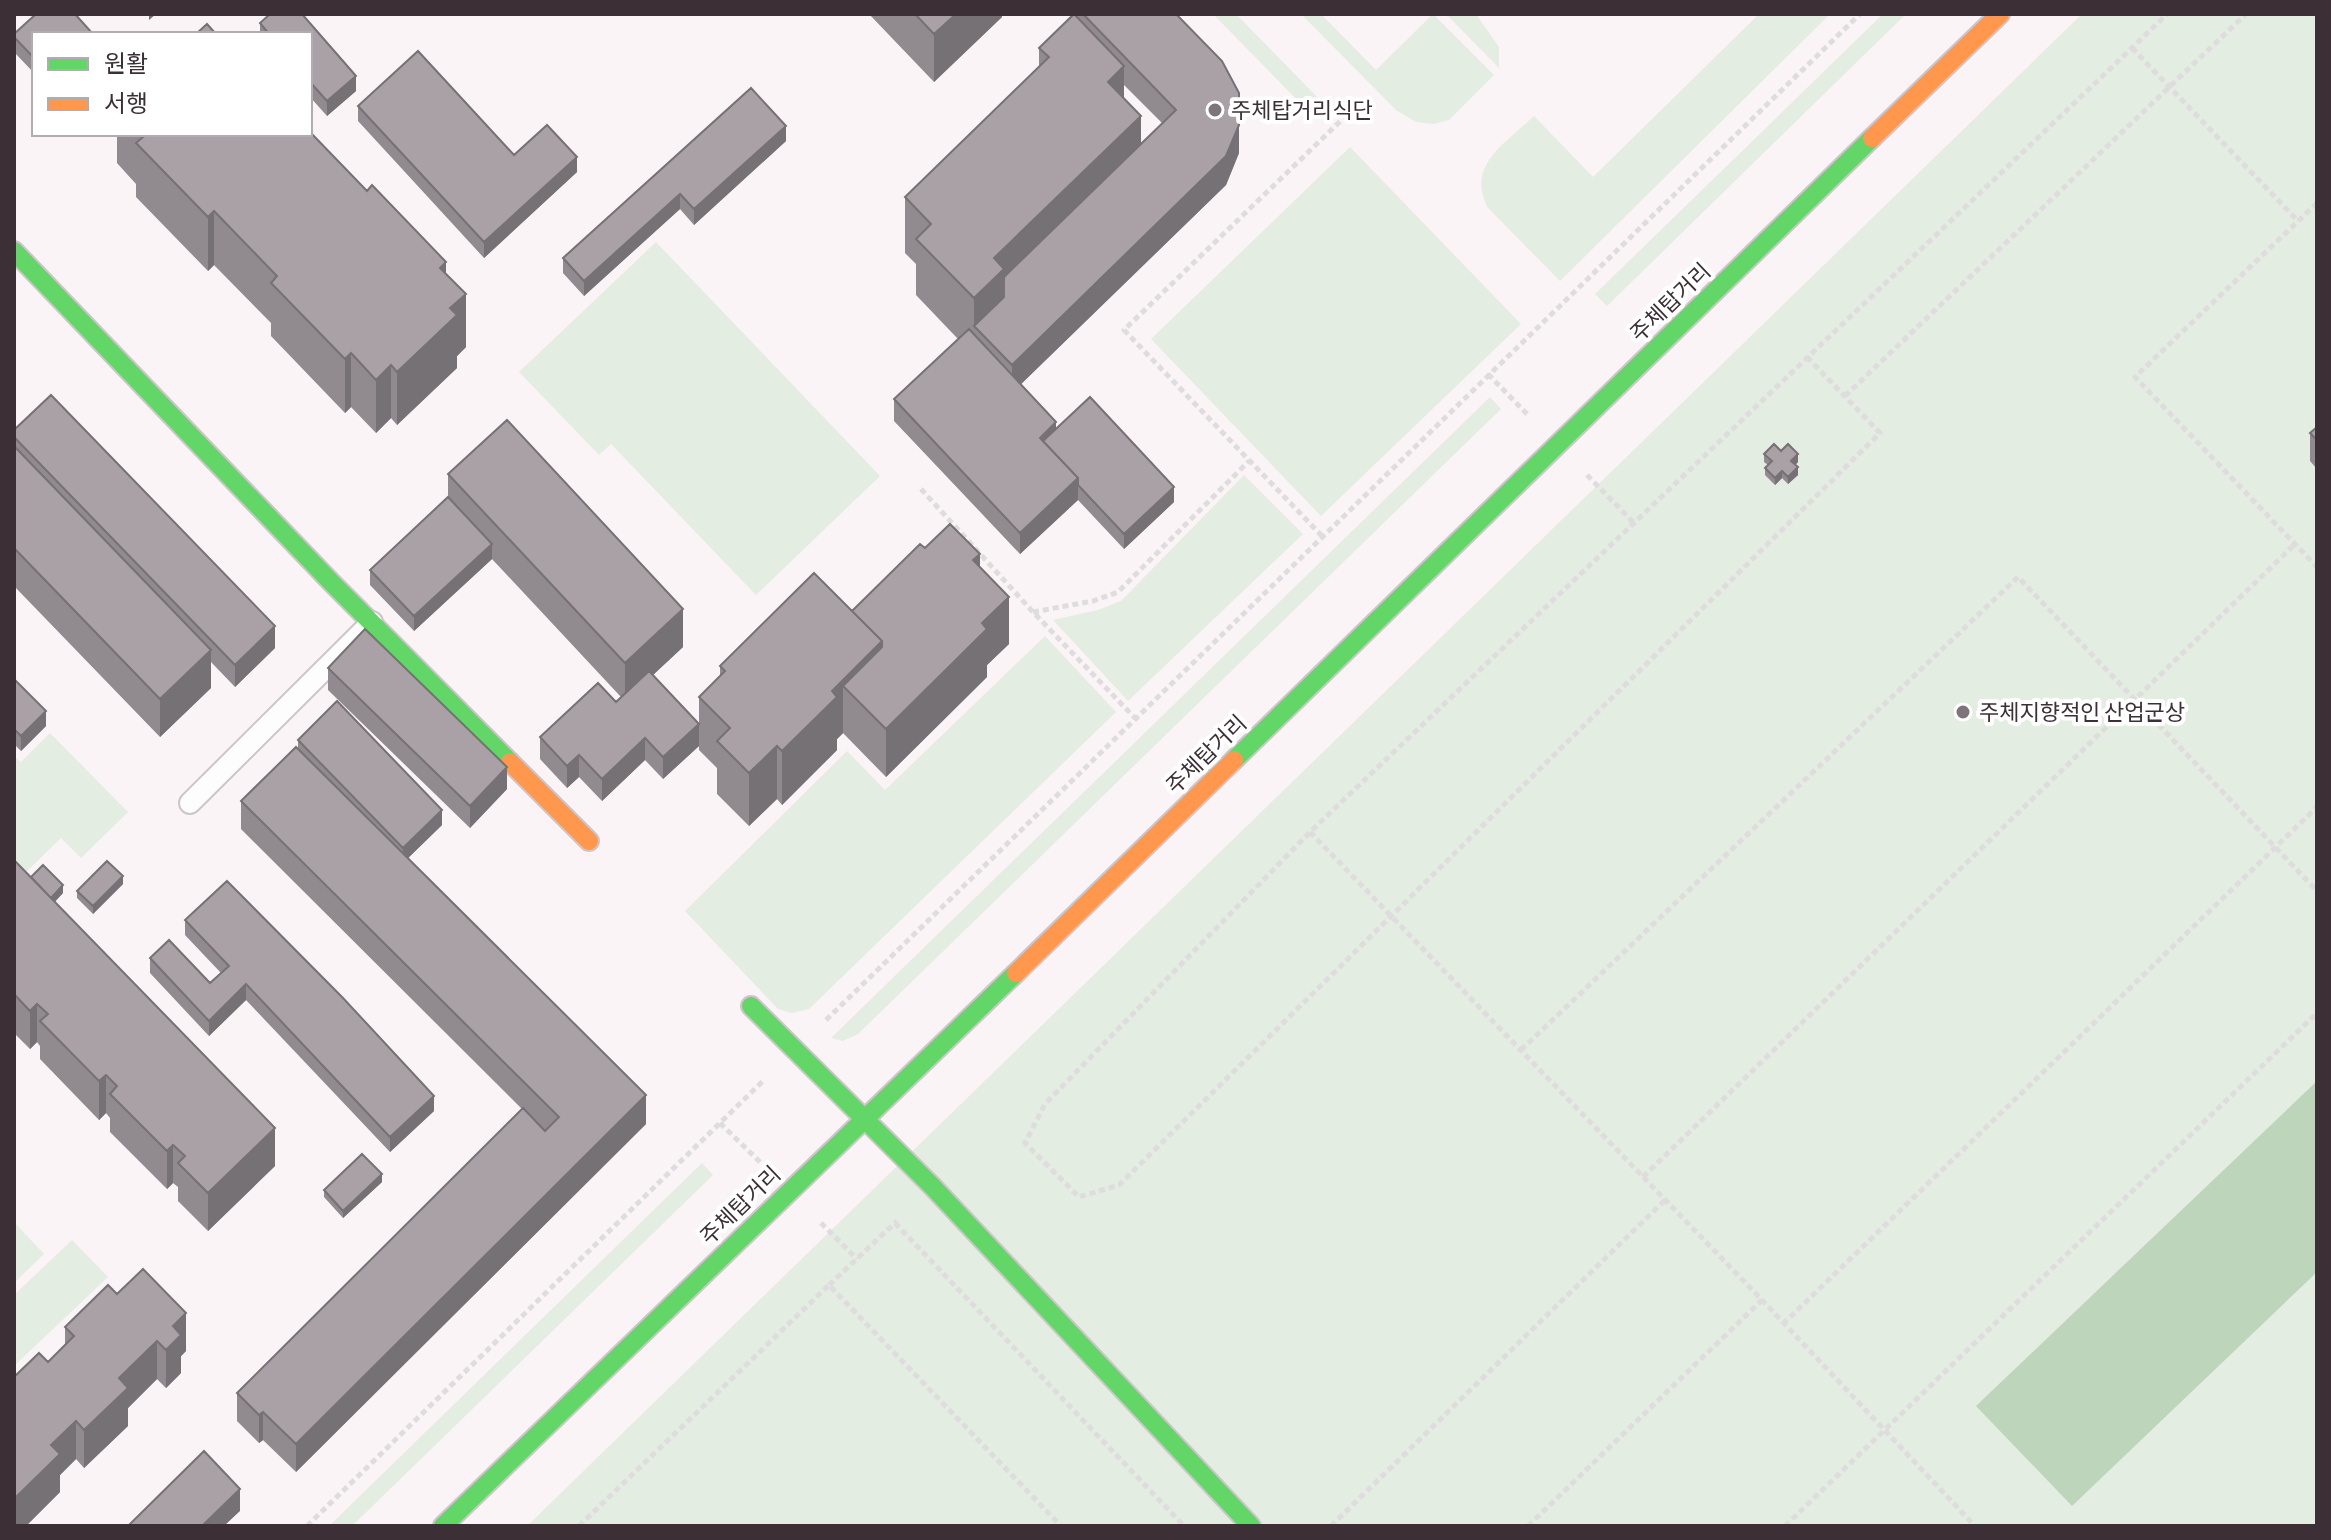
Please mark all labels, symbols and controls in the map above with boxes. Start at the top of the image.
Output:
legend [32,32,312,136]
text: 원활 [104,50,148,79]
text: 서행 [104,90,148,119]
place label: 주체탑거리식단 [1231,98,1373,125]
marker: 주체탑거리식단 [1206,101,1224,119]
street label: 주체탑거리 [1625,258,1717,348]
place label: 주체지향적인 산업군상 [1979,700,2185,727]
marker: 주체지향적인 산업군상 [1954,703,1972,721]
street label: 주체탑거리 [1161,710,1253,800]
street label: 주체탑거리 [695,1161,787,1251]

